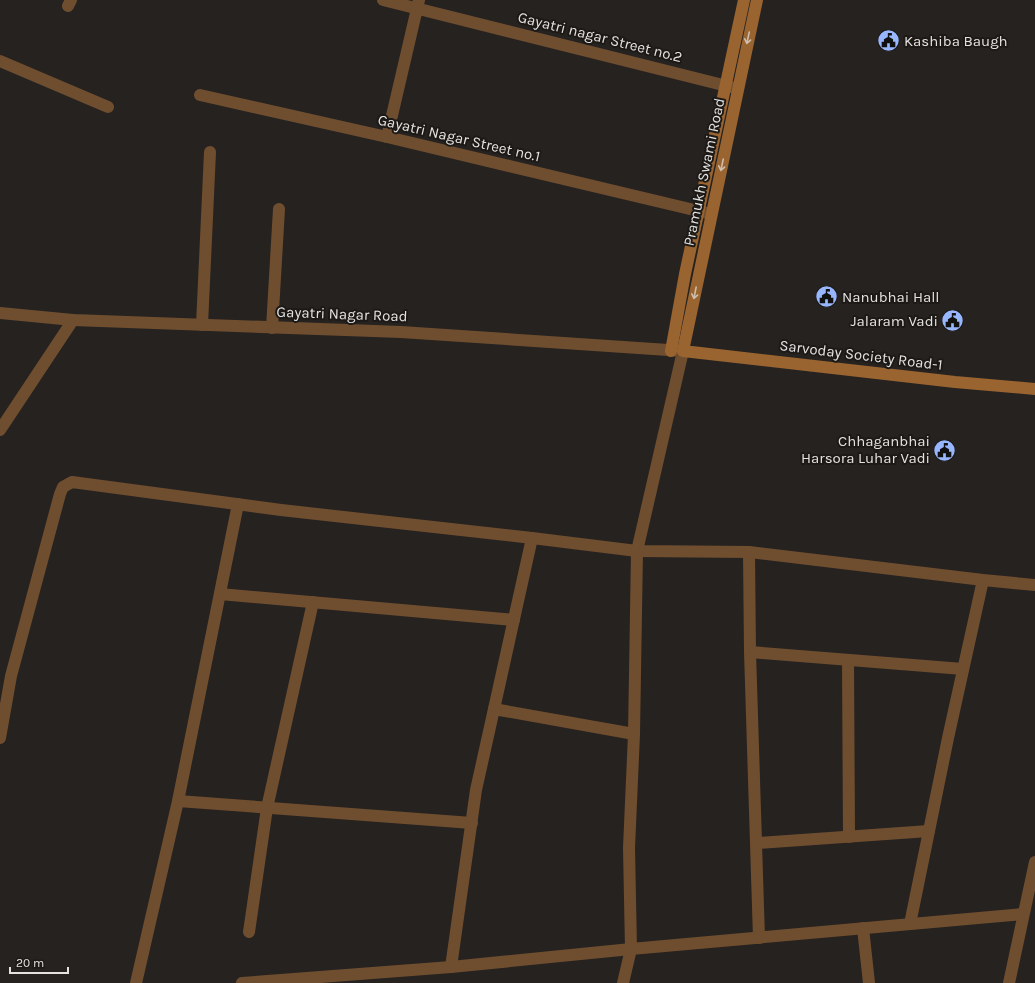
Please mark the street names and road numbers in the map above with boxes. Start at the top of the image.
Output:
street label: Gayatri nagar Street no.2 [516,8,684,66]
street label: Pramukh Swami Road [680,96,728,248]
street label: Gayatri Nagar Street no.1 [376,111,542,165]
street label: Gayatri Nagar Road [276,303,408,325]
street label: Sarvoday Society Road-1 [778,336,944,374]

